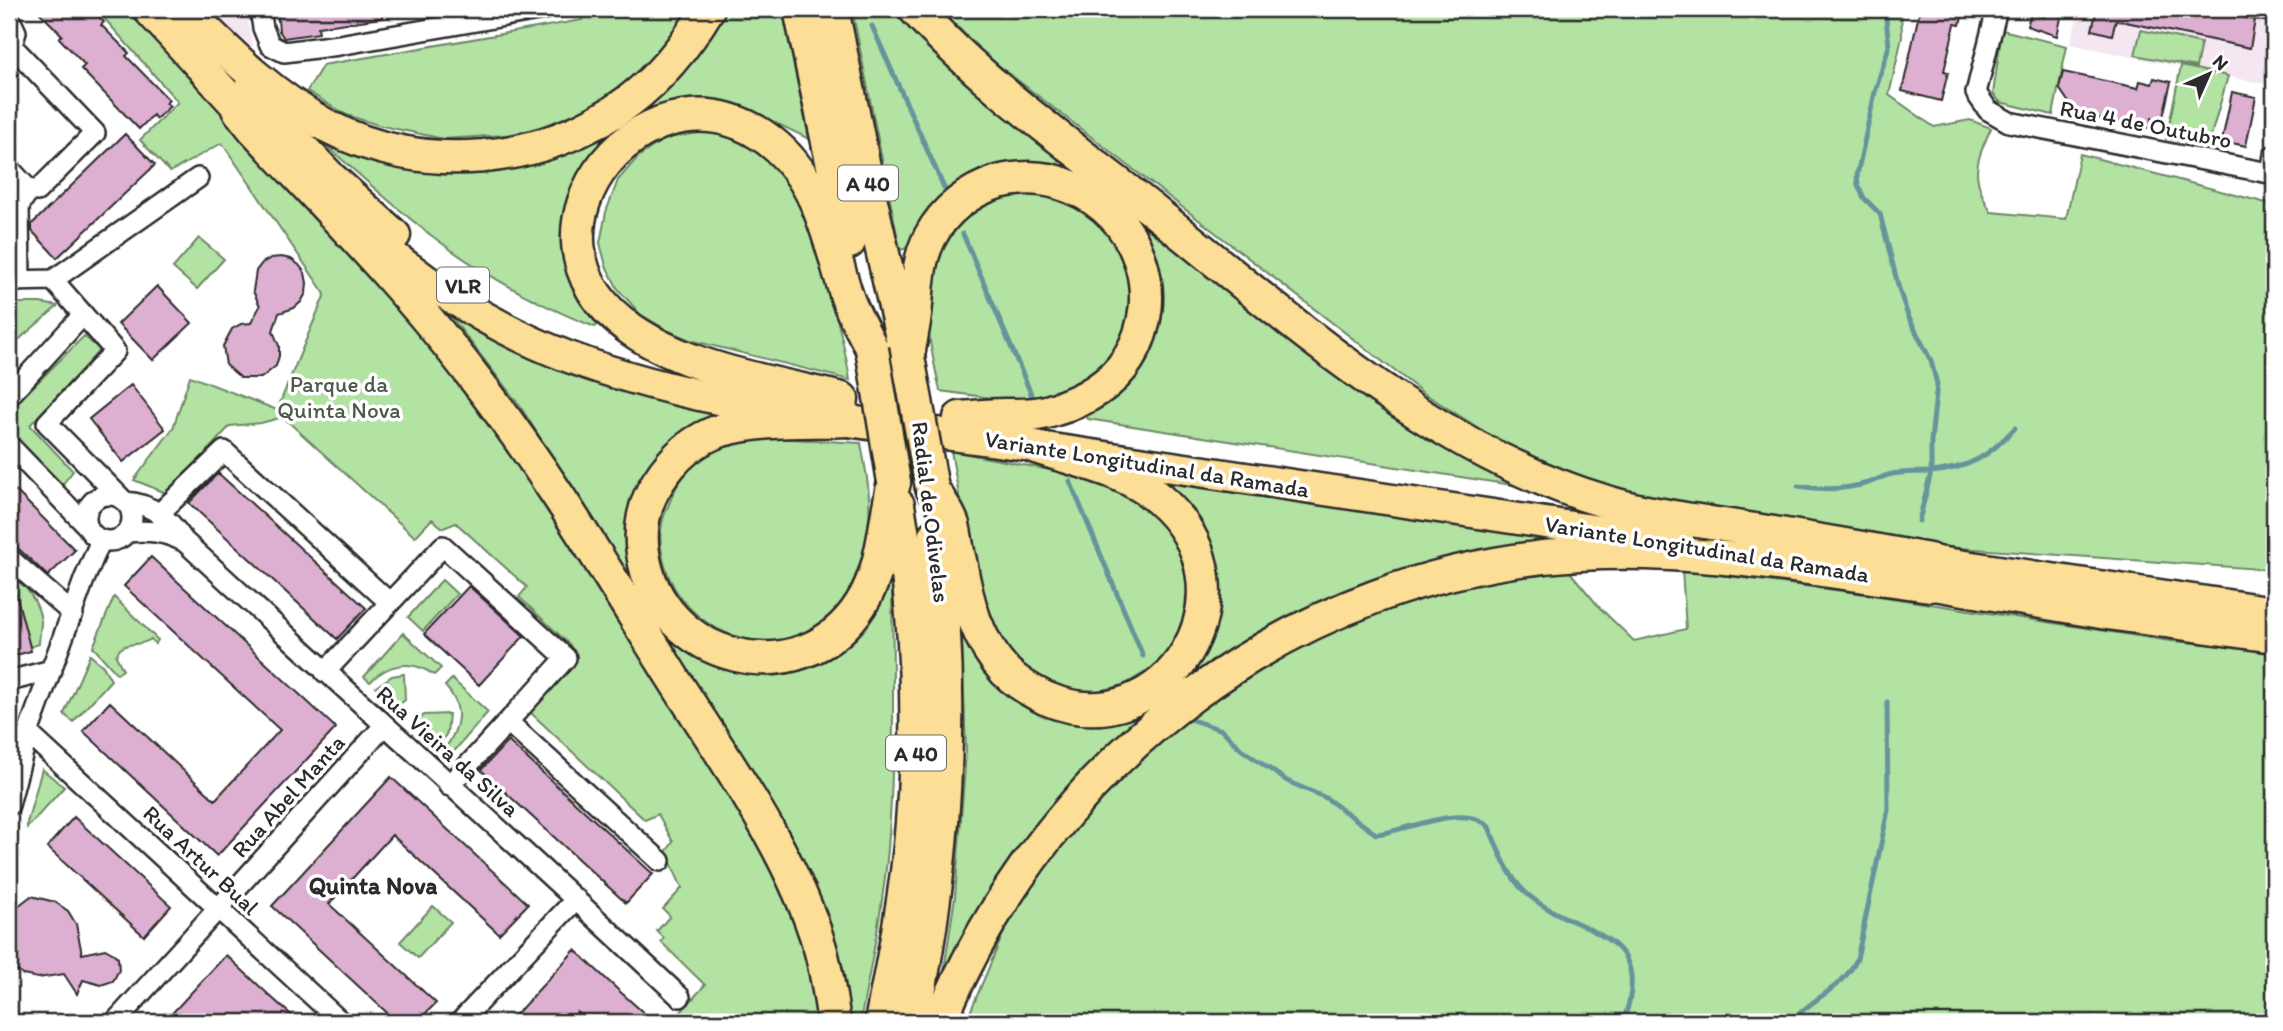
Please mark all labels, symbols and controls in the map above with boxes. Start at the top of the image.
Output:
north arrow [2174,38,2244,108]
text: N [2208,50,2233,75]
street label: Rua 4 de Outubro [2058,94,2234,154]
road number: A 40 [838,166,898,200]
road number: VLR [437,268,489,302]
park label: Parque da Quinta Nova [277,370,401,424]
street label: Radial de Odivelas [906,420,956,604]
street label: Variante Longitudinal da Ramada [983,424,1311,504]
street label: Variante Longitudinal da Ramada [1543,509,1871,589]
street label: Rua Vieira da Silva [371,679,525,823]
street label: Rua Abel Manta [226,729,350,863]
road number: A 40 [886,736,946,770]
street label: Rua Artur Bual [137,799,265,921]
district label: Quinta Nova [309,871,437,900]

